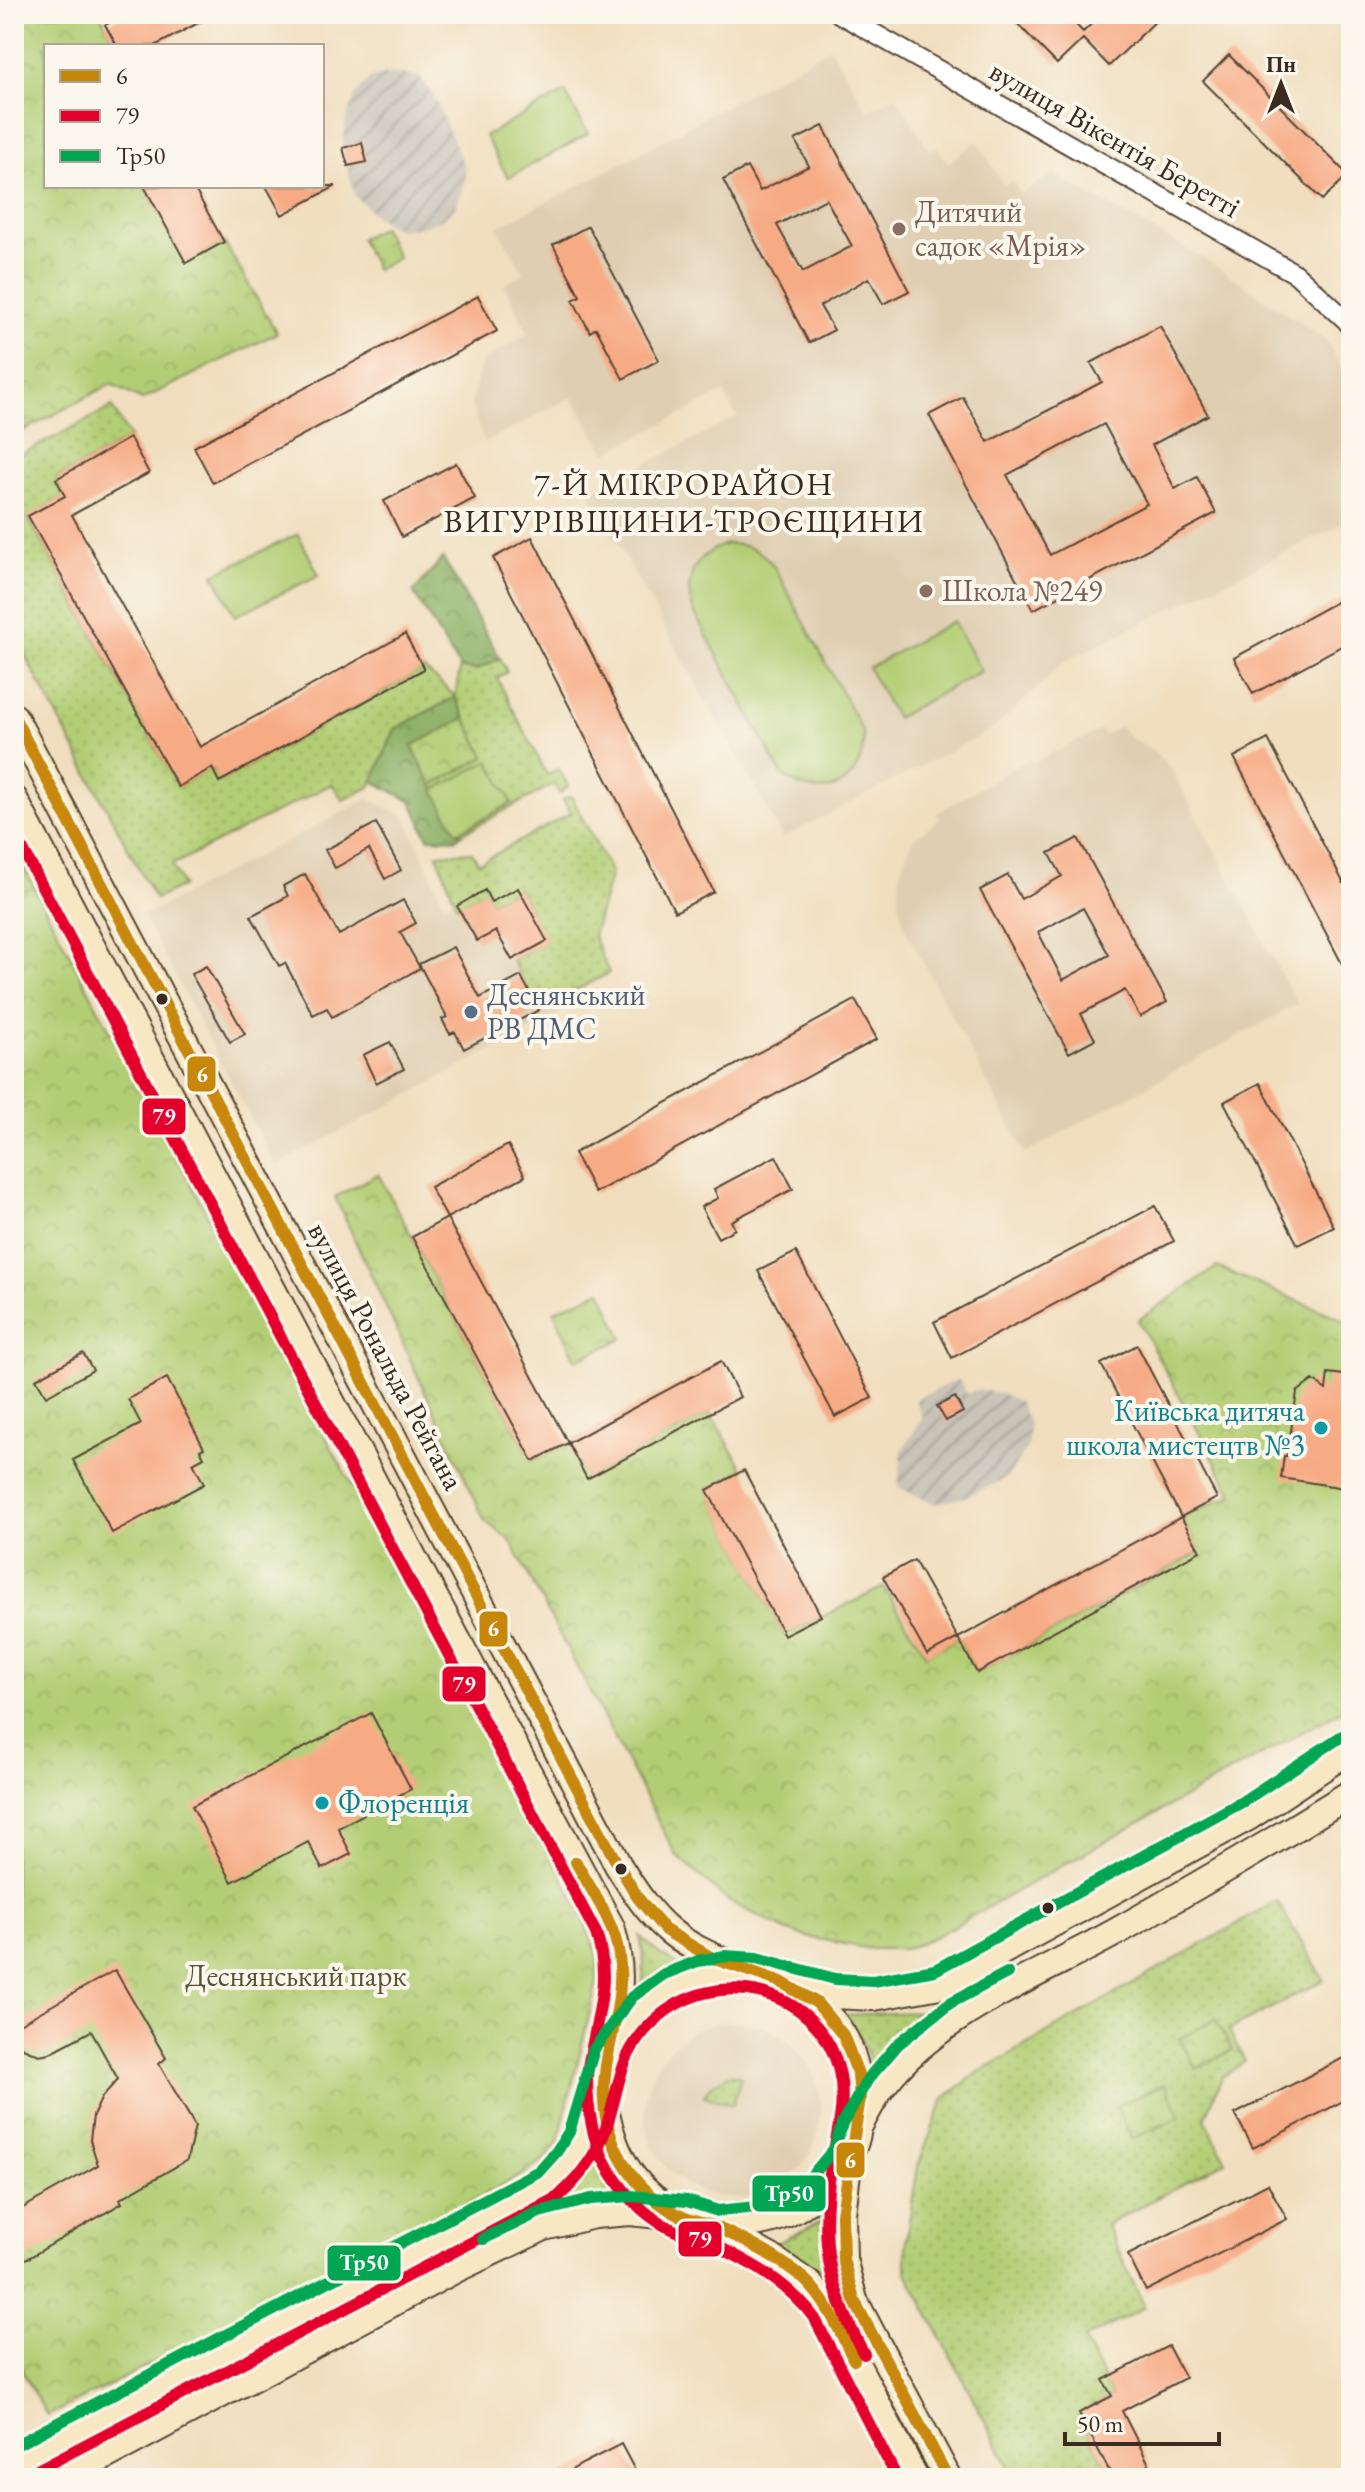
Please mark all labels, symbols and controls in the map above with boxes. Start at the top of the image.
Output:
legend [44,44,324,188]
north arrow [1241,44,1321,124]
text: Пн [1266,50,1296,79]
street label: вулиця Вікентія Беретті [983,51,1248,226]
text: 6 [116,60,128,91]
text: 79 [116,100,140,131]
text: Тр50 [116,140,165,171]
place label: Дитячий садок «Мрія» [915,192,1087,265]
marker: Дитячий садок «Мрія» [890,220,908,238]
district label: 7-Й МІКРОРАЙОН ВИГУРІВЩИНИ-ТРОЄЩИНИ [444,463,924,542]
place label: Школа №249 [942,571,1102,610]
marker: Школа №249 [917,582,935,600]
place label: Деснянський РВ ДМС [487,975,646,1048]
unlabelled marker [154,991,170,1007]
marker: Деснянський РВ ДМС [462,1003,480,1021]
line badge: 6 [186,1055,217,1093]
text: 6 [196,1060,208,1089]
line badge: 79 [141,1097,187,1136]
text: 79 [152,1102,176,1131]
street label: вулиця Рональда Рейгана [299,1215,474,1496]
place label: Київська дитяча школа мистецтв №3 [1066,1391,1305,1464]
marker: Київська дитяча школа мистецтв №3 [1312,1419,1330,1437]
line badge: 6 [478,1610,509,1648]
text: 6 [487,1614,499,1643]
line badge: 79 [441,1665,487,1703]
text: 79 [452,1670,476,1699]
place label: Флоренція [338,1783,469,1822]
marker: Флоренція [313,1794,331,1812]
unlabelled marker [613,1861,629,1877]
unlabelled marker [1040,1900,1056,1916]
park label: Деснянський парк [185,1956,407,1995]
line badge: 6 [835,2141,866,2179]
text: 6 [844,2146,856,2175]
line badge: Тр50 [751,2174,827,2213]
text: Тр50 [764,2179,814,2208]
line badge: 79 [677,2220,723,2258]
text: 79 [688,2225,712,2254]
line badge: Тр50 [326,2244,402,2282]
text: Тр50 [339,2248,389,2277]
scale bar [1065,2396,1219,2446]
text: 50 m [1077,2408,1124,2439]

